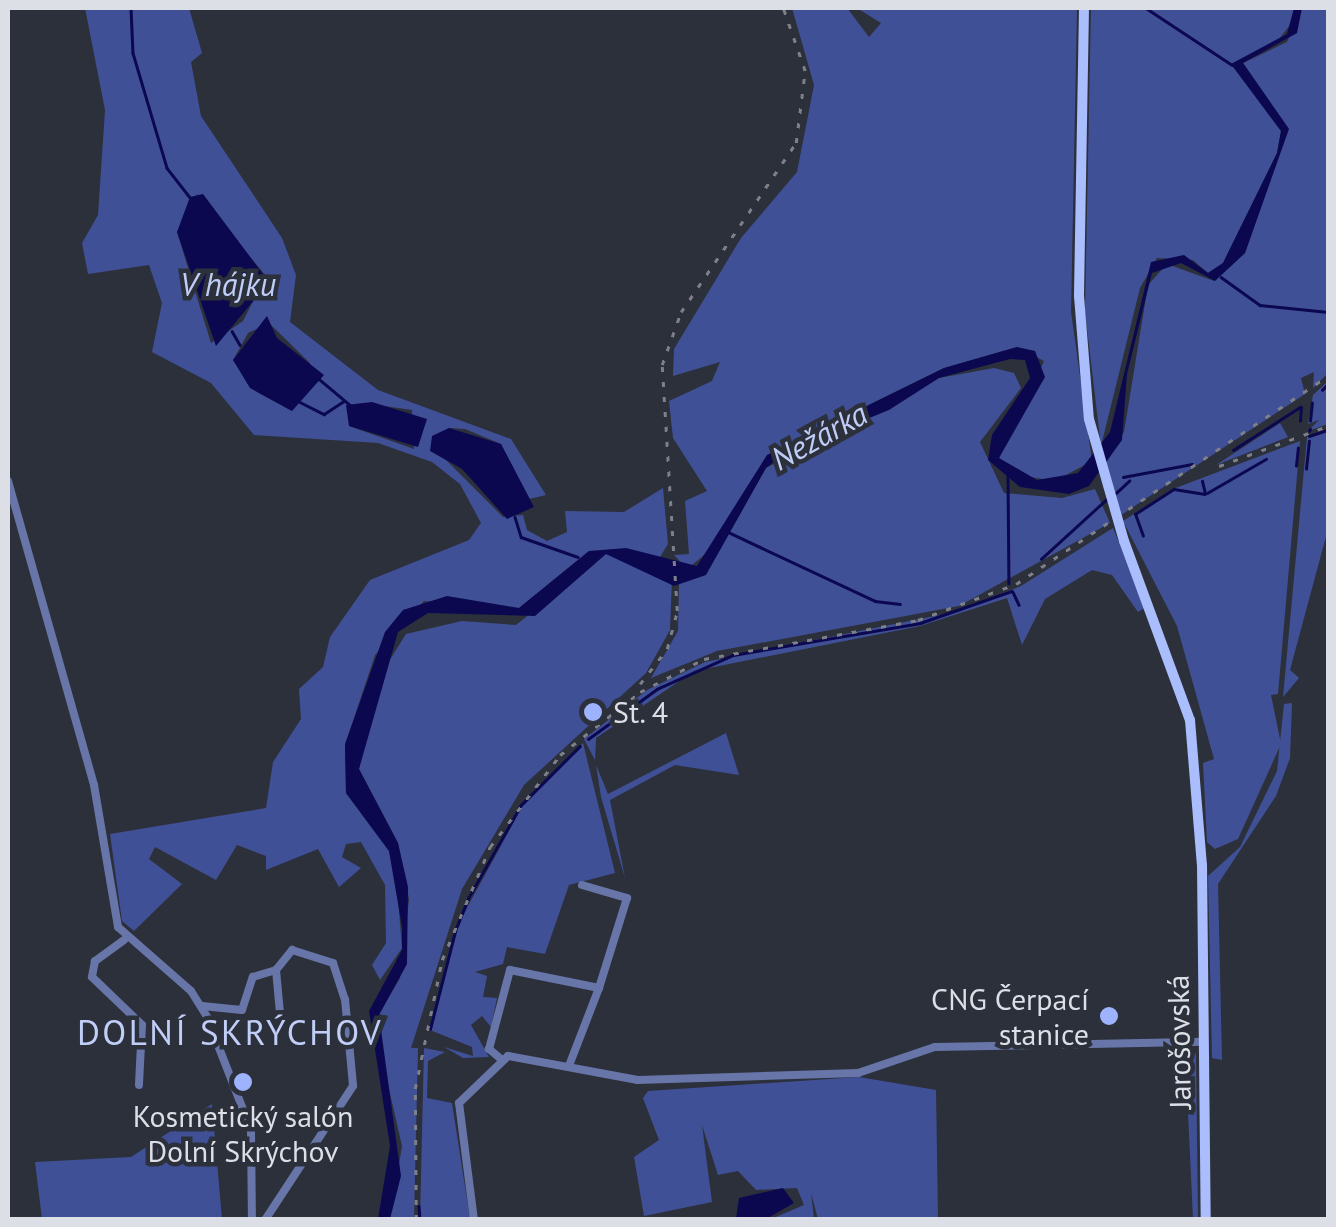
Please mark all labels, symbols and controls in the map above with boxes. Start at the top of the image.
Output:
water label: V hájku [179,265,277,303]
water label: Nežárka [764,394,874,478]
place label: St. 4 [613,694,670,730]
marker: St. 4 [582,701,604,723]
street label: Jarošovská [1160,974,1198,1110]
place label: CNG Čerpací stanice [931,981,1089,1052]
marker: CNG Čerpací stanice [1098,1005,1120,1027]
district label: DOLNÍ SKRÝCHOV [77,1011,383,1053]
marker: Kosmetický salón Dolní Skrýchov [232,1071,254,1093]
place label: Kosmetický salón Dolní Skrýchov [132,1098,354,1168]

